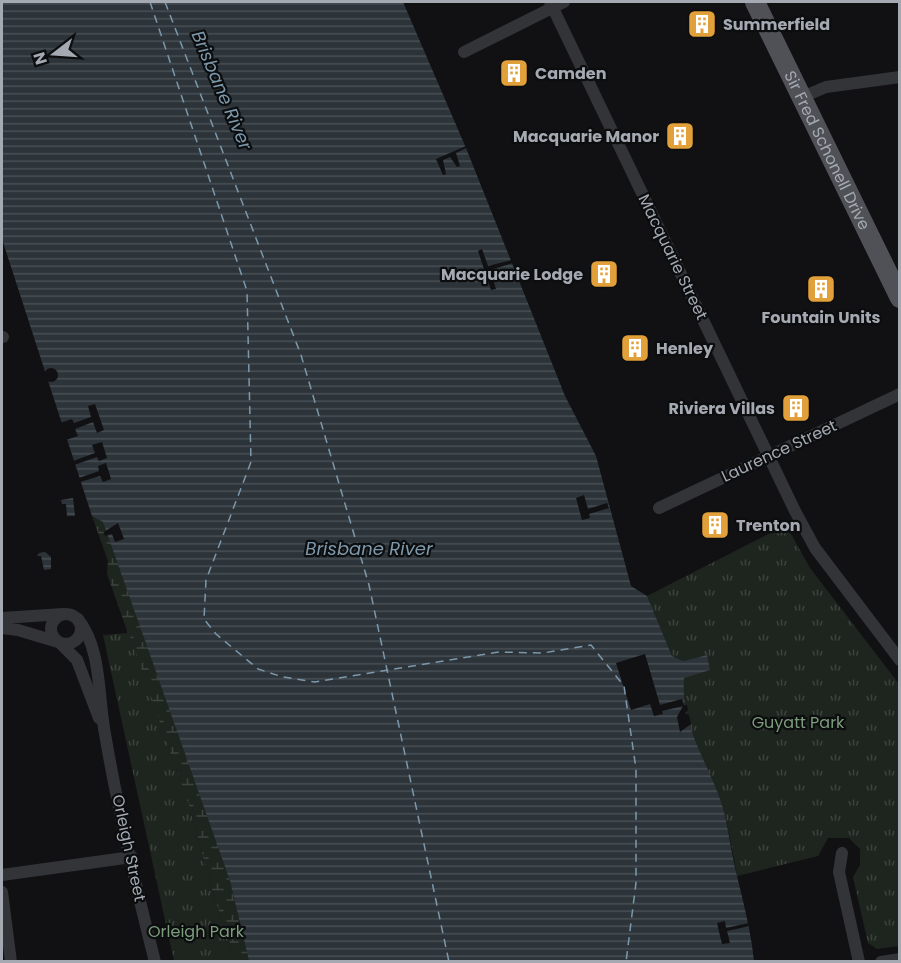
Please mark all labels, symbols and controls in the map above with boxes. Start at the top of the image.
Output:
building icon: Summerfield [686,8,718,40]
place label: Summerfield [723,13,830,36]
north arrow [24,24,84,84]
water label: Brisbane River [186,27,259,155]
text: N [27,49,53,67]
building icon: Camden [498,57,530,89]
place label: Camden [535,62,607,85]
street label: Sir Fred Schonell Drive [779,67,876,234]
building icon: Macquarie Manor [664,120,696,152]
place label: Macquarie Manor [513,125,659,148]
street label: Macquarie Street [633,190,713,324]
building icon: Macquarie Lodge [588,258,620,290]
place label: Macquarie Lodge [441,263,583,286]
building icon: Fountain Units [805,273,837,305]
place label: Fountain Units [762,306,881,329]
building icon: Henley [619,332,651,364]
place label: Henley [656,337,714,360]
building icon: Riviera Villas [780,392,812,424]
place label: Riviera Villas [669,397,775,420]
street label: Laurence Street [718,414,841,488]
building icon: Trenton [699,509,731,541]
place label: Trenton [736,514,800,537]
water label: Brisbane River [305,536,434,561]
park label: Guyatt Park [752,711,845,734]
street label: Orleigh Street [106,793,152,904]
park label: Orleigh Park [148,920,245,943]

